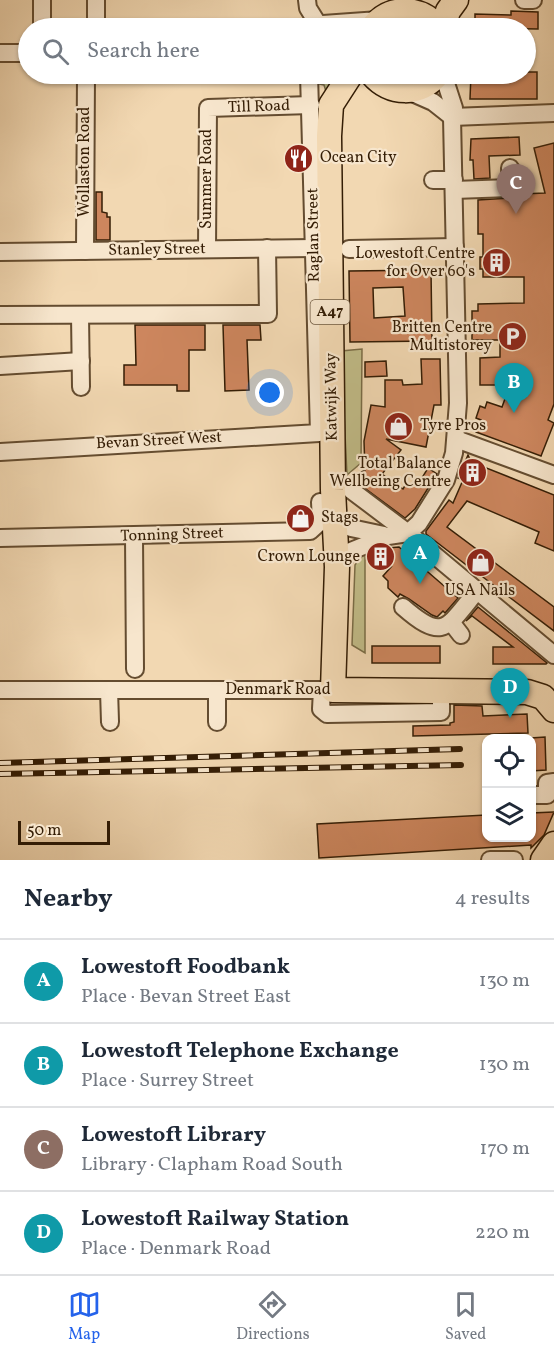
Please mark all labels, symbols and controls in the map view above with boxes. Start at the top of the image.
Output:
search box [18,18,536,84]
icon: search [39,35,72,68]
text: Search here [87,36,200,67]
street label: Till Road [227,95,291,119]
street label: Wollaston Road [74,107,96,217]
street label: Summer Road [196,129,218,229]
restaurant icon: Ocean City [283,142,315,174]
place label: Ocean City [320,147,397,169]
pin: C [496,164,536,214]
street label: Raglan Street [302,187,326,282]
street label: Stanley Street [108,238,206,262]
place label: Lowestoft Centre for Over 60's [355,243,475,283]
building icon: Lowestoft Centre for Over 60's [480,247,512,279]
road number: A47 [310,300,350,324]
place label: Britten Centre Multistorey [392,317,492,357]
parking icon: Britten Centre Multistorey [497,321,529,353]
street label: Katwijk Way [320,352,344,441]
pin: B [494,364,534,413]
your location [255,378,284,407]
shop icon: Tyre Pros [383,410,415,442]
place label: Tyre Pros [420,415,486,437]
street label: Bevan Street West [95,427,223,455]
place label: Total Balance Wellbeing Centre [330,453,451,493]
building icon: Total Balance Wellbeing Centre [456,457,488,489]
shop icon: Stags [284,502,316,534]
place label: Stags [321,507,359,529]
street label: Tonning Street [120,522,224,548]
pin: A [400,534,440,584]
building icon: Crown Lounge [365,541,397,573]
place label: Crown Lounge [258,546,360,568]
shop icon: USA Nails [464,547,496,579]
place label: USA Nails [445,580,515,602]
pin: D [490,668,530,718]
street label: Denmark Road [225,679,331,701]
map controls [482,734,536,842]
button: locate [482,734,536,788]
button: layers [482,788,536,842]
scale bar [18,818,110,846]
text: 50 m [27,820,61,842]
text: Nearby [24,881,113,917]
text: 4 results [455,885,530,913]
text: Lowestoft Foodbank [81,952,290,983]
text: A [36,967,51,995]
text: 130 m [479,967,530,995]
text: Place · Bevan Street East [81,983,291,1011]
text: Lowestoft Telephone Exchange [81,1036,399,1067]
text: B [37,1051,50,1079]
text: 130 m [479,1051,530,1079]
text: Place · Surrey Street [81,1067,254,1095]
text: Lowestoft Library [81,1120,266,1151]
text: C [37,1135,50,1163]
text: 170 m [480,1135,530,1163]
text: Library · Clapham Road South [81,1151,343,1179]
text: Lowestoft Railway Station [81,1204,349,1235]
text: D [36,1219,51,1247]
text: 220 m [475,1219,530,1247]
text: Place · Denmark Road [81,1235,271,1263]
tab: Map [68,1288,101,1346]
tab: Directions [236,1288,310,1346]
tab: Saved [445,1288,486,1346]

